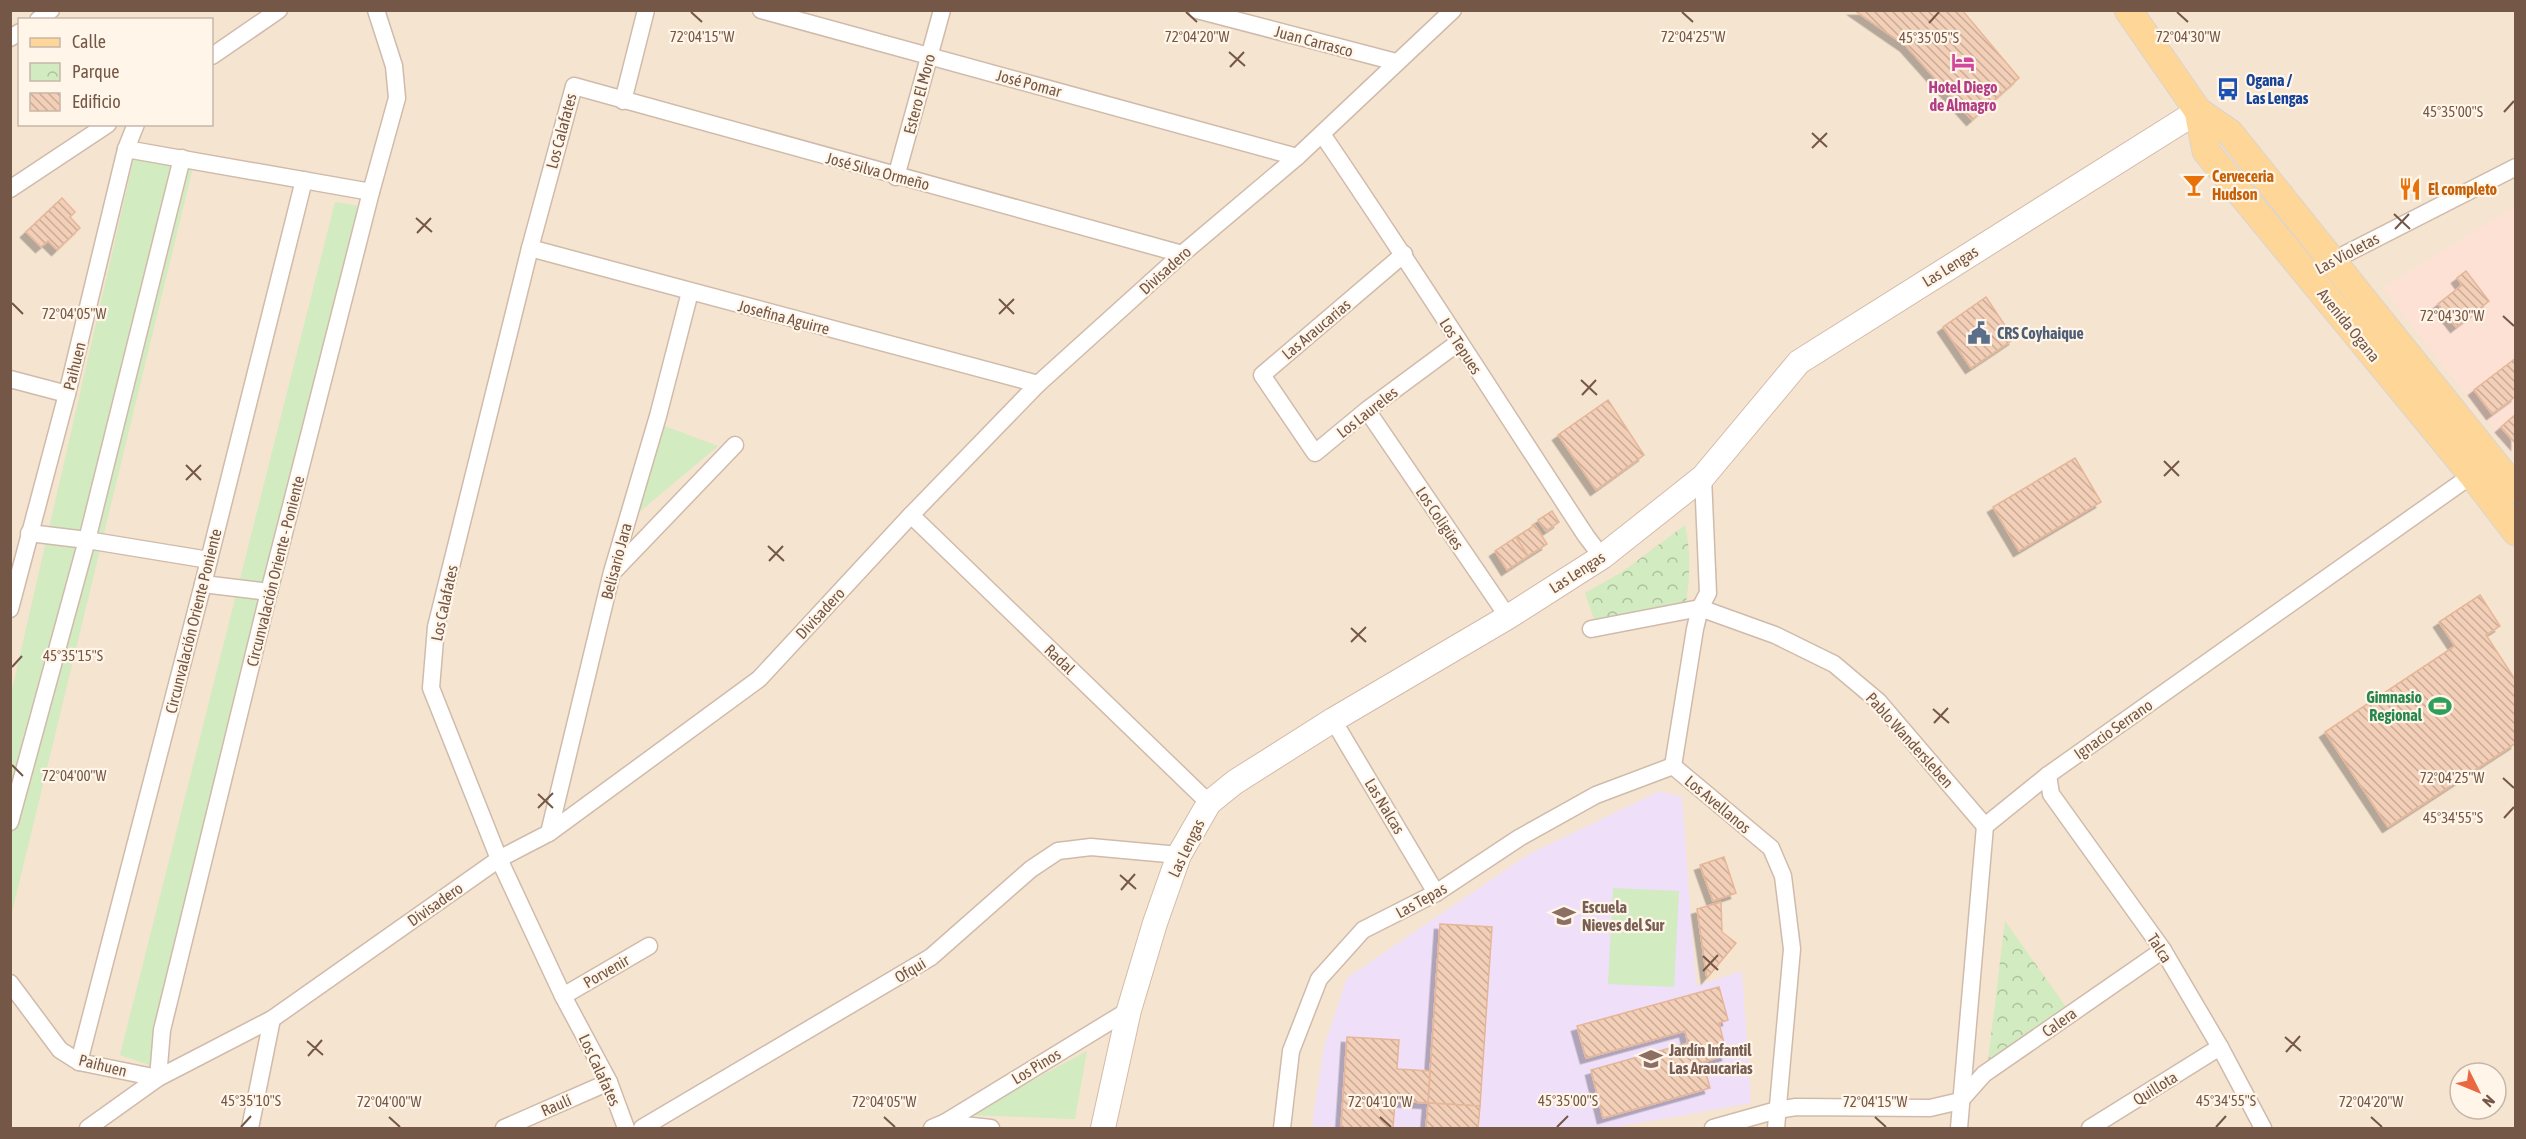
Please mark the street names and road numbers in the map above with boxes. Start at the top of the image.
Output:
street label: Juan Carrasco [1273,22,1355,60]
street label: Estero El Moro [900,52,938,136]
street label: José Pomar [994,66,1064,100]
street label: Los Calafates [542,91,580,171]
street label: José Silva Ormeño [824,149,932,193]
street label: Las Violetas [2312,229,2382,277]
street label: Divisadero [1136,242,1194,298]
street label: Las Lengas [1919,242,1982,291]
street label: Avenida Ogana [2313,285,2384,366]
street label: Las Araucarias [1278,295,1354,363]
street label: Josefina Aguirre [736,296,832,339]
street label: Los Tepues [1435,315,1486,378]
street label: Paihuen [59,340,89,392]
street label: Los Laureles [1333,383,1401,441]
street label: Circunvalación Oriente - Poniente [243,474,307,668]
street label: Los Coligües [1412,483,1468,554]
street label: Belisario Jara [597,521,635,601]
street label: Circunvalación Oriente Poniente [161,527,225,715]
street label: Las Lengas [1546,547,1609,597]
street label: Los Calafates [427,563,461,643]
street label: Divisadero [792,584,848,642]
street label: Radal [1041,640,1079,678]
street label: Pablo Wandersleben [1863,689,1957,791]
street label: Ignacio Serrano [2070,695,2156,763]
street label: Los Avellanos [1682,771,1755,837]
street label: Las Nalcas [1361,775,1409,837]
street label: Las Lengas [1164,816,1209,880]
street label: Divisadero [404,879,466,929]
street label: Las Tepas [1392,879,1450,922]
street label: Talca [2144,930,2176,966]
street label: Porvenir [580,951,632,991]
street label: Ofqui [891,954,929,987]
street label: Calera [2038,1004,2080,1040]
street label: Los Calafates [576,1031,625,1109]
street label: Los Pinos [1008,1044,1064,1088]
street label: Paihuen [77,1050,129,1080]
street label: Quillota [2130,1067,2180,1109]
street label: Raulí [538,1090,574,1120]

